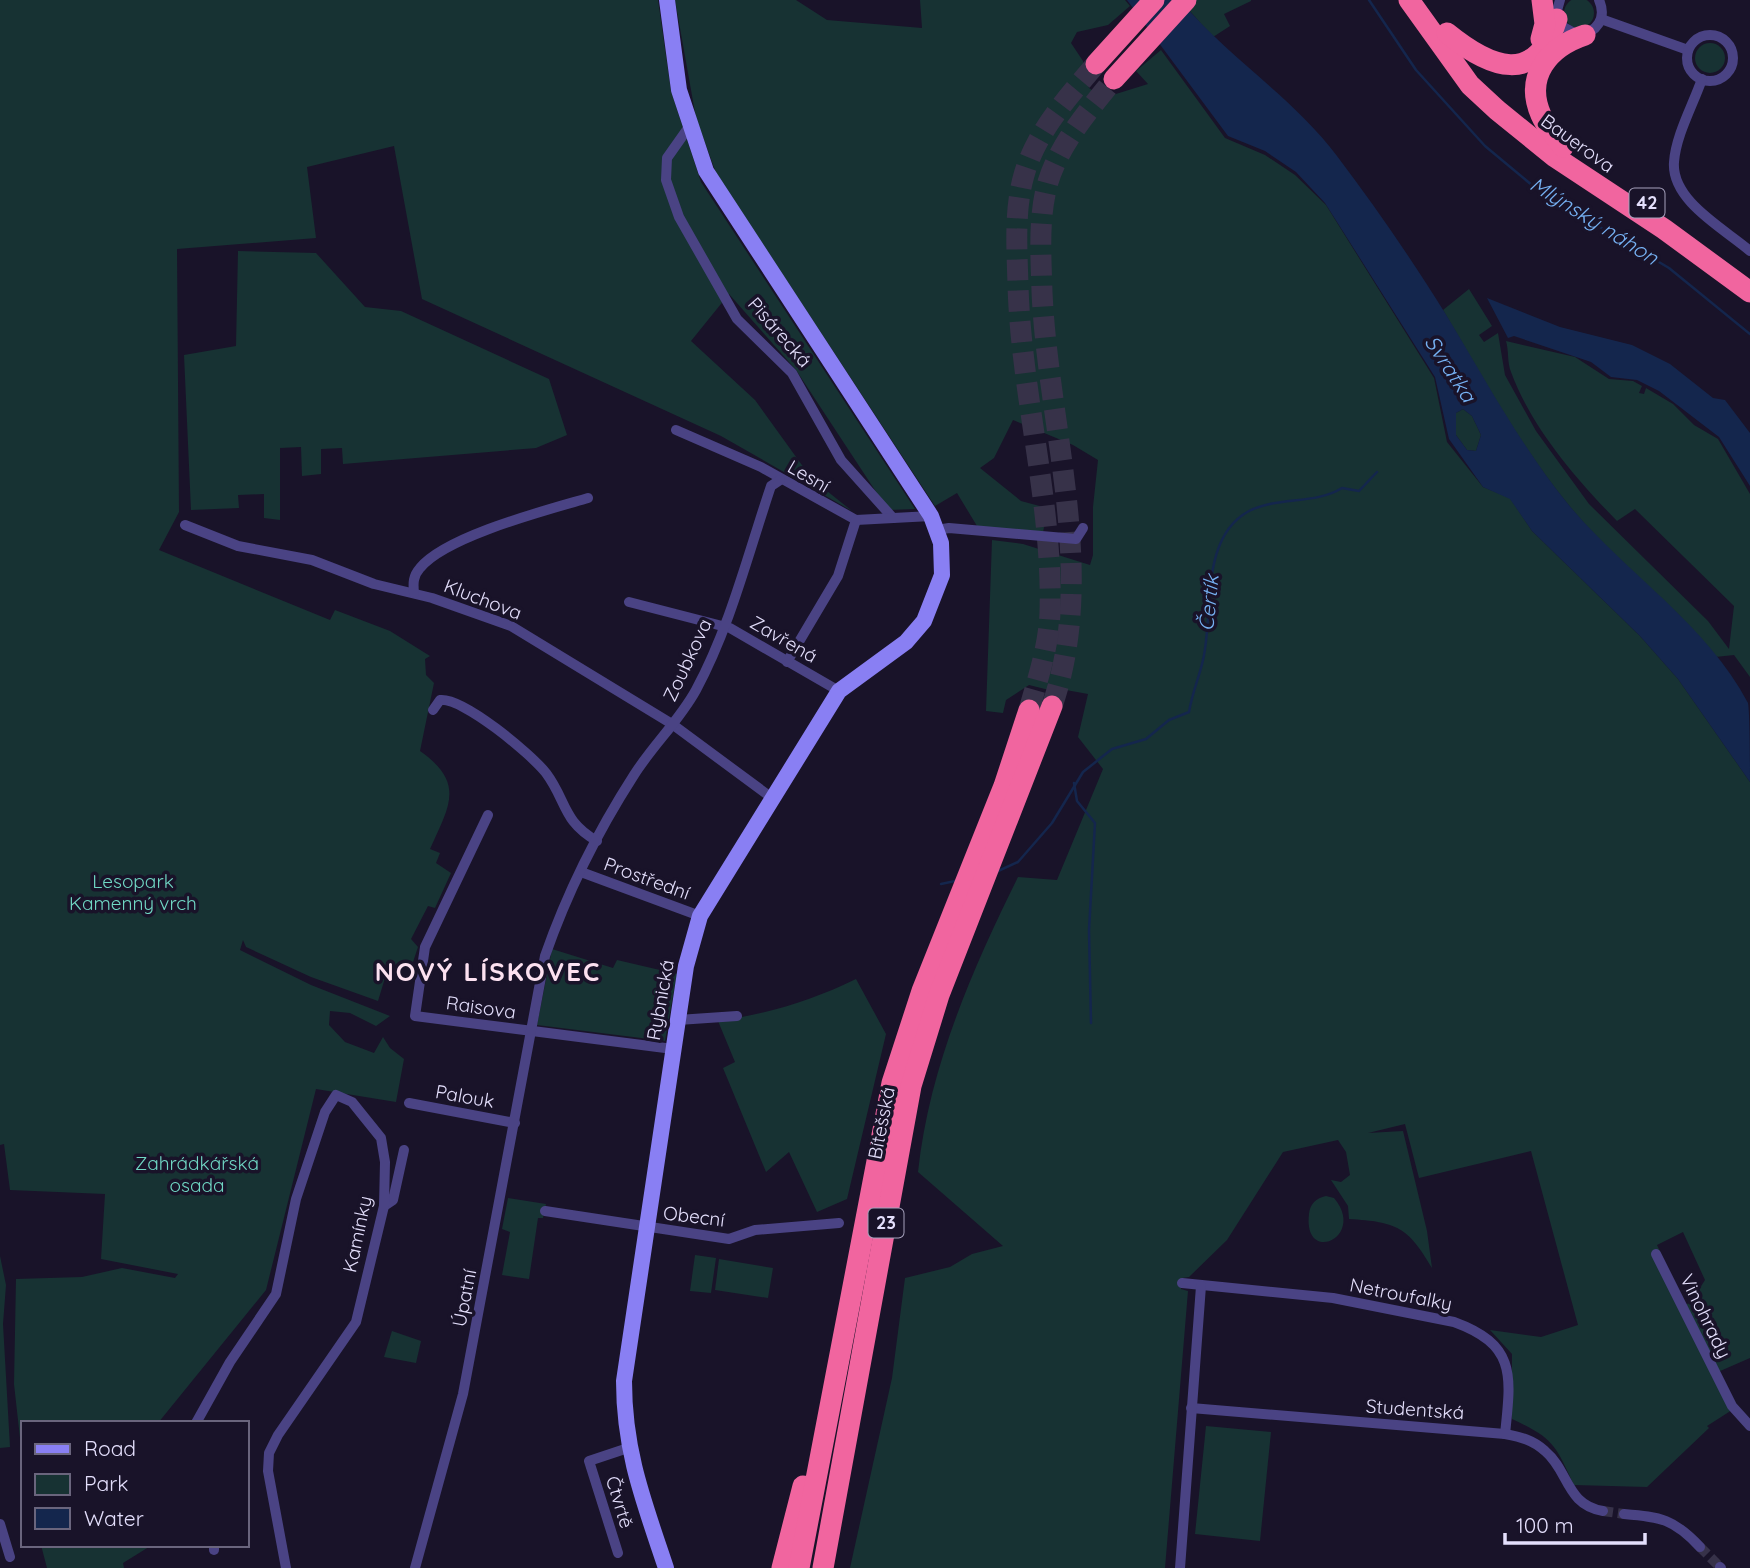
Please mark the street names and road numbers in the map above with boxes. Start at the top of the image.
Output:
street label: Bauerova [1537,108,1619,178]
road number: 42 [1630,188,1664,218]
street label: Pisárecká [743,292,817,372]
street label: Lesní [784,454,835,498]
street label: Kluchova [441,573,525,625]
street label: Zavřená [746,610,822,668]
street label: Zoubkova [657,615,717,705]
street label: Prostřední [601,851,694,905]
street label: Rybnická [641,958,679,1042]
street label: Raisova [445,990,517,1024]
street label: Palouk [434,1079,496,1113]
street label: Bítešská [862,1085,900,1161]
street label: Kamínky [337,1194,377,1274]
street label: Obecní [662,1200,727,1232]
road number: 23 [868,1208,903,1238]
street label: Úpatní [447,1266,481,1329]
street label: Vinohrady [1675,1270,1737,1362]
street label: Netroufalky [1348,1272,1454,1316]
street label: Studentská [1365,1394,1465,1424]
street label: Čtvrtě [601,1473,639,1531]

